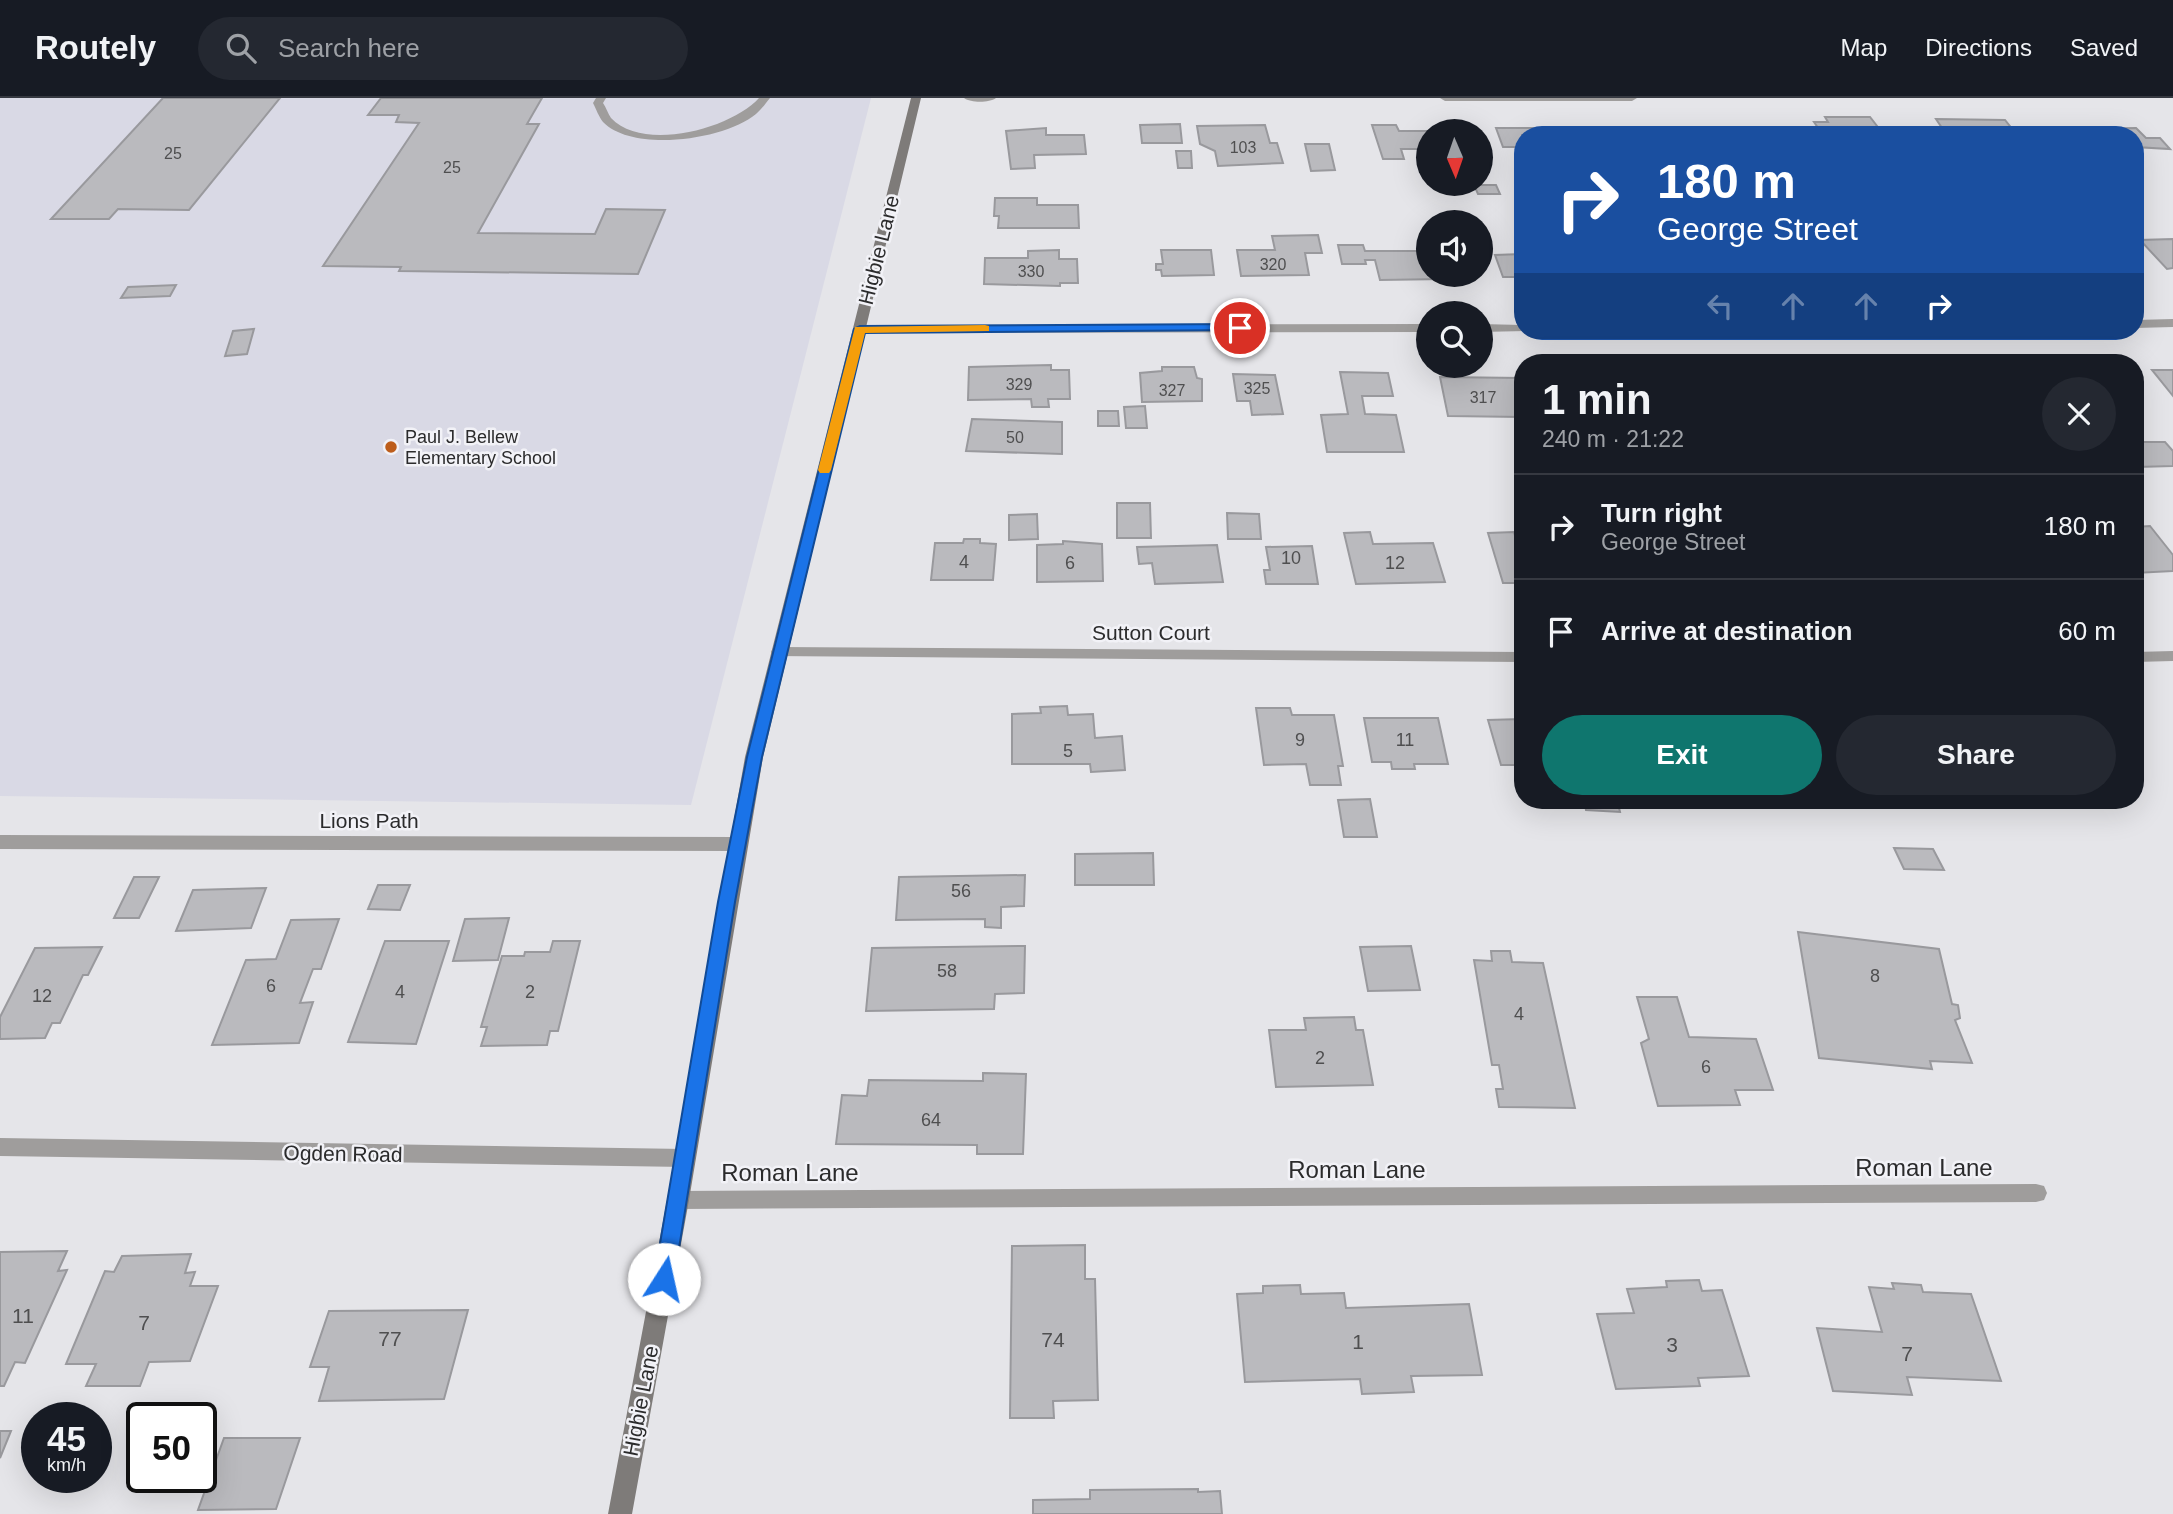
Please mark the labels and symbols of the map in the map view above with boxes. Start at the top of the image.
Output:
north arrow [1416,119,1493,196]
house number: 103 [1230,139,1256,156]
house number: 25 [164,145,182,162]
house number: 25 [443,159,461,176]
street label: Higbie Lane [854,193,903,307]
house number: 320 [1260,256,1286,273]
house number: 330 [1018,263,1044,280]
pin [1210,298,1270,358]
house number: 329 [1006,376,1032,393]
house number: 325 [1244,380,1270,397]
house number: 327 [1159,382,1185,399]
house number: 317 [1470,389,1496,406]
place label: Paul J. Bellew Elementary School [405,427,556,468]
house number: 50 [1006,429,1024,446]
marker: Paul J. Bellew Elementary School [383,439,399,455]
house number: 10 [1281,548,1301,568]
house number: 4 [959,552,969,572]
house number: 6 [1065,553,1075,573]
house number: 12 [1385,553,1405,573]
street label: Sutton Court [1092,621,1210,644]
house number: 9 [1295,730,1305,750]
house number: 11 [1396,730,1414,750]
house number: 5 [1063,741,1073,761]
street label: Lions Path [319,809,419,832]
house number: 56 [951,881,971,901]
house number: 58 [937,961,957,981]
house number: 8 [1870,966,1880,986]
house number: 6 [266,976,276,996]
house number: 4 [395,982,405,1002]
house number: 2 [525,982,535,1002]
house number: 12 [32,986,52,1006]
house number: 4 [1514,1004,1524,1024]
house number: 2 [1315,1048,1325,1068]
house number: 6 [1701,1057,1711,1077]
house number: 64 [921,1110,941,1130]
street label: Ogden Road [283,1141,403,1166]
street label: Roman Lane [1855,1154,1993,1181]
street label: Roman Lane [1288,1156,1426,1183]
street label: Roman Lane [721,1159,859,1186]
position arrow [627,1242,701,1316]
house number: 11 [12,1304,34,1327]
house number: 7 [138,1311,150,1334]
house number: 77 [378,1327,402,1350]
house number: 74 [1041,1328,1065,1351]
house number: 1 [1352,1330,1364,1353]
house number: 3 [1666,1333,1678,1356]
house number: 7 [1901,1342,1913,1365]
street label: Higbie Lane [619,1344,662,1458]
speed limit sign: 50 [126,1402,217,1493]

